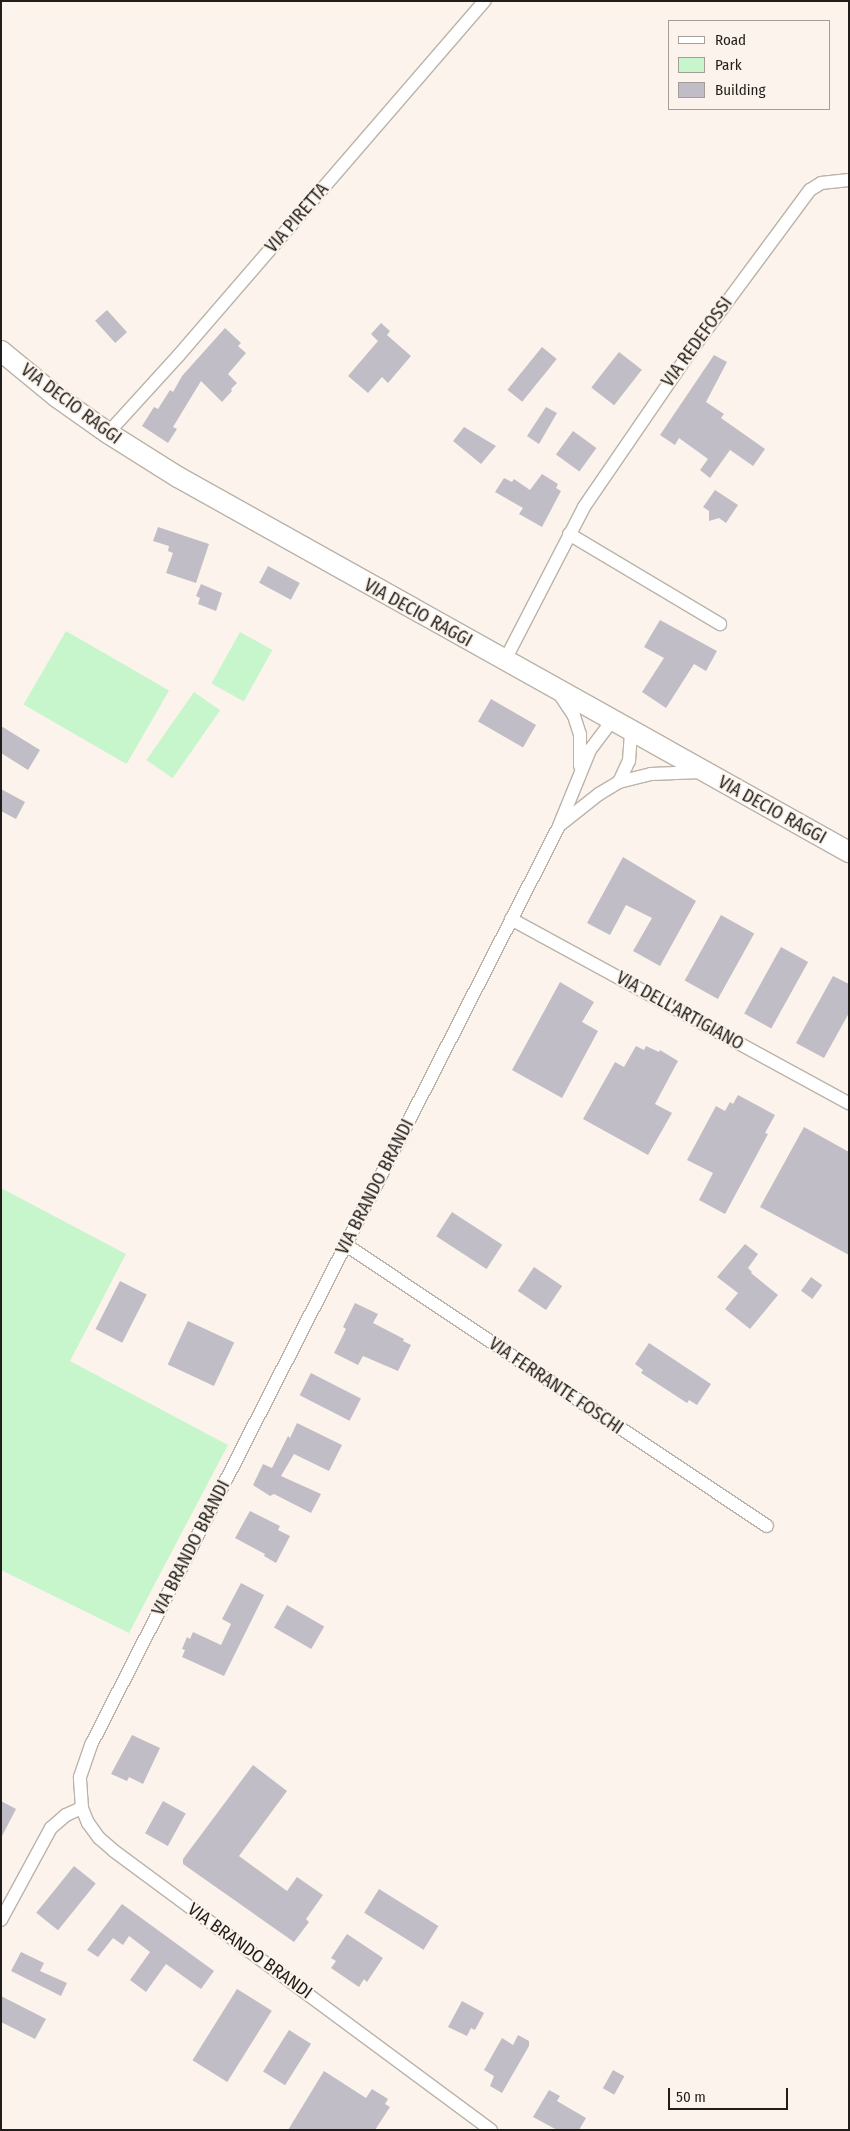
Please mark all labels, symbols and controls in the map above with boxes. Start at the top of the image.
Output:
legend [668,20,830,110]
text: Road [715,31,746,49]
text: Park [715,56,742,74]
text: Building [715,81,766,99]
street label: VIA PIRETTA [261,179,333,257]
street label: VIA REDEFOSSI [657,293,737,391]
street label: VIA DECIO RAGGI [17,359,125,449]
street label: VIA DECIO RAGGI [360,574,476,652]
street label: VIA DECIO RAGGI [714,771,830,849]
street label: VIA DELL'ARTIGIANO [612,967,748,1055]
street label: VIA BRANDO BRANDI [332,1116,418,1258]
street label: VIA FERRANTE FOSCHI [485,1333,627,1439]
street label: VIA BRANDO BRANDI [148,1477,234,1619]
street label: VIA BRANDO BRANDI [183,1899,317,2003]
scale bar [670,2078,790,2110]
text: 50 m [676,2088,706,2106]

